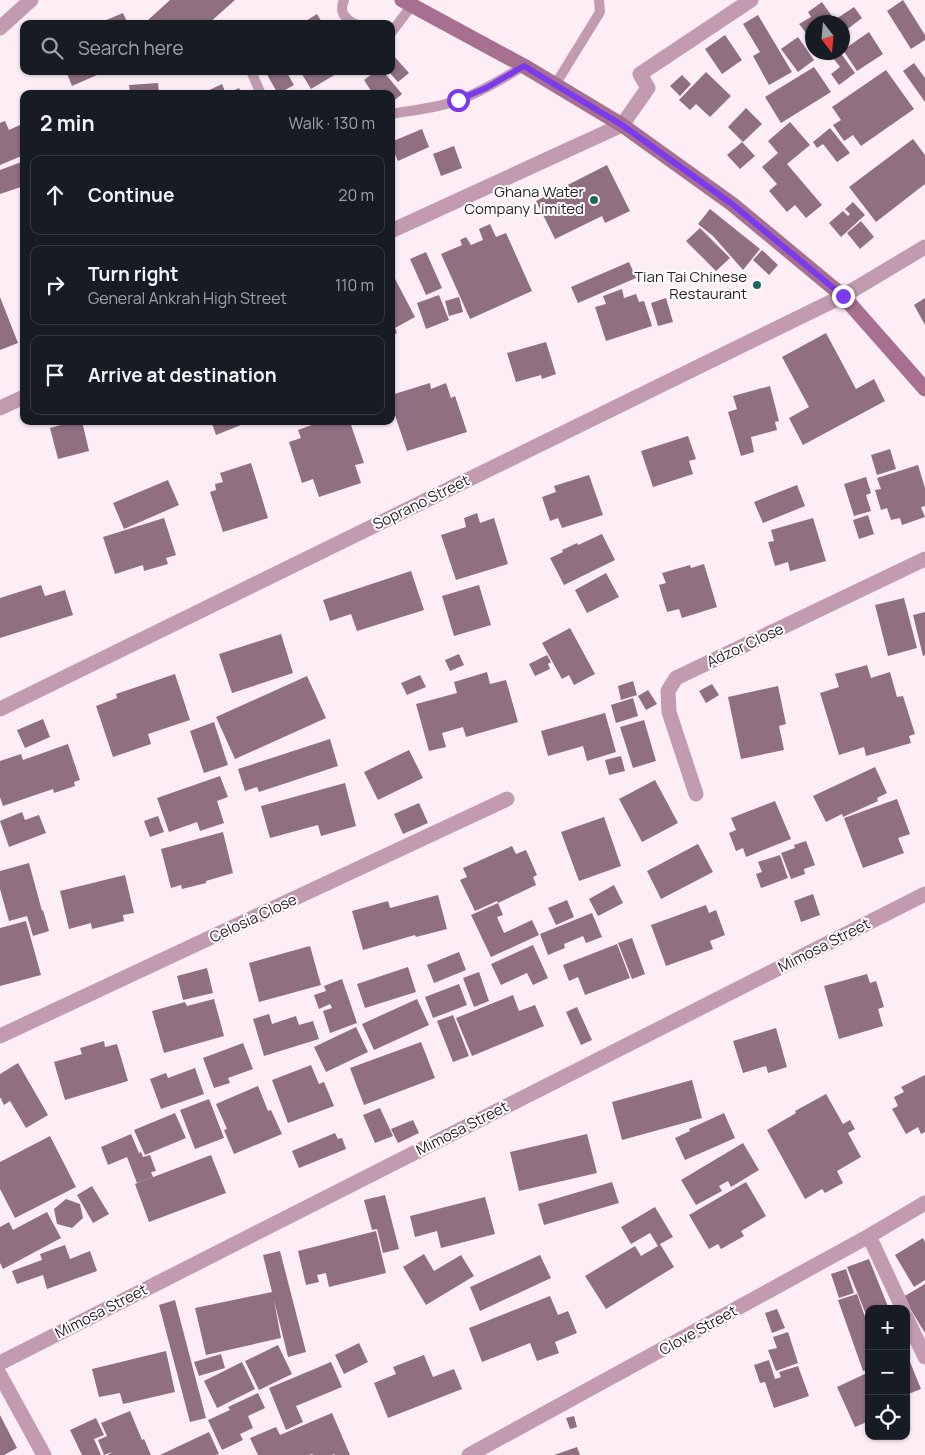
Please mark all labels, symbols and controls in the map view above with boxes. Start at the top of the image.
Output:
north arrow [805,15,850,60]
search box [20,20,395,75]
icon: search [38,34,66,62]
text: Search here [78,35,184,61]
route start [447,89,470,112]
text: 2 min [40,109,95,137]
text: Walk · 130 m [289,112,375,134]
icon: ahead [41,181,69,209]
place label: Ghana Water Company Limited [464,181,585,219]
text: Continue [88,182,174,208]
text: 20 m [338,184,374,206]
marker: Ghana Water Company Limited [588,194,600,206]
text: Turn right [88,261,178,287]
place label: Tian Tai Chinese Restaurant [634,266,747,304]
icon: right [41,271,69,299]
text: 110 m [335,274,374,296]
marker: Tian Tai Chinese Restaurant [751,279,763,291]
route end [832,285,855,308]
text: General Ankrah High Street [88,287,287,309]
icon: arrive [41,361,69,389]
text: Arrive at destination [88,362,277,388]
street label: Soprano Street [369,469,473,535]
street label: Adzor Close [703,618,787,672]
street label: Celosia Close [206,888,300,947]
street label: Mimosa Street [774,913,874,977]
street label: Mimosa Street [412,1096,512,1160]
street label: Mimosa Street [51,1279,151,1343]
street label: Clove Street [655,1300,741,1360]
map controls [865,1305,910,1440]
button: + [865,1305,910,1350]
button: − [865,1350,910,1395]
button: locate [865,1395,910,1440]

